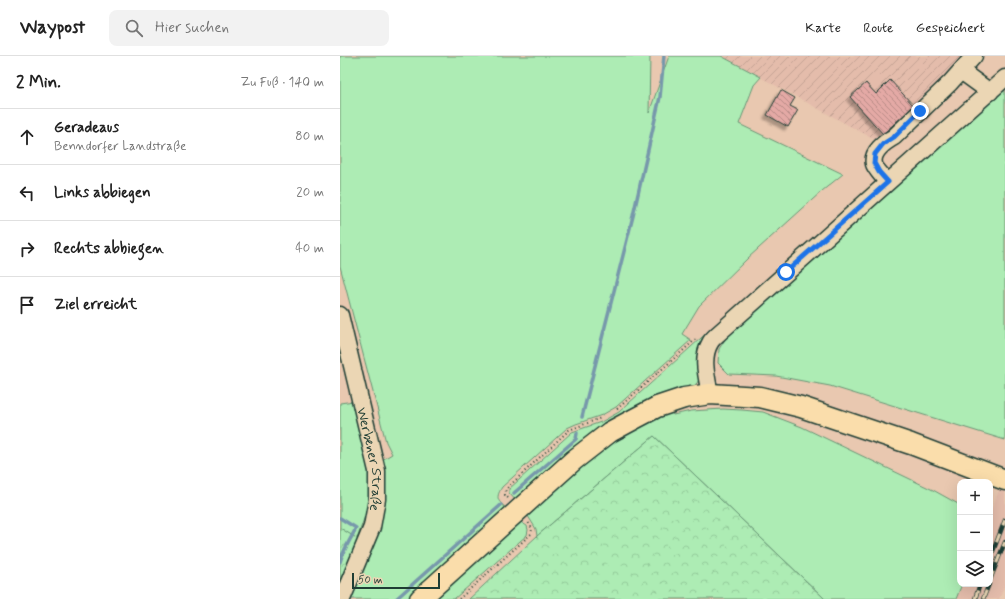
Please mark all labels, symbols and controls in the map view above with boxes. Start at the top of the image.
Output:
search box [109,10,389,46]
text: Waypost [20,15,85,40]
icon: search [123,17,145,39]
text: Hier suchen [155,18,229,38]
text: Karte [805,19,841,37]
text: Route [863,19,894,37]
text: Gespeichert [916,19,985,37]
text: 2 Min. [16,71,61,93]
text: Zu Fuß · 140 m [240,74,324,91]
route end [911,102,929,120]
text: Geradeaus [54,118,119,138]
icon: ahead [16,126,38,148]
text: 80 m [295,128,324,145]
text: Benndorfer Landstraße [54,138,187,155]
icon: left [16,182,38,204]
text: Links abbiegen [54,183,151,203]
text: 20 m [296,184,324,201]
icon: right [16,238,38,260]
text: Rechts abbiegen [54,239,164,259]
text: 40 m [295,240,324,257]
route start [777,263,795,281]
icon: arrive [16,294,38,316]
text: Ziel erreicht [54,295,137,315]
street label: Werbener Straße [352,406,385,513]
map controls [957,479,993,587]
button: + [957,479,993,515]
button: − [957,515,993,551]
button: layers [957,551,993,587]
scale bar [352,571,440,590]
text: 50 m [358,573,383,587]

